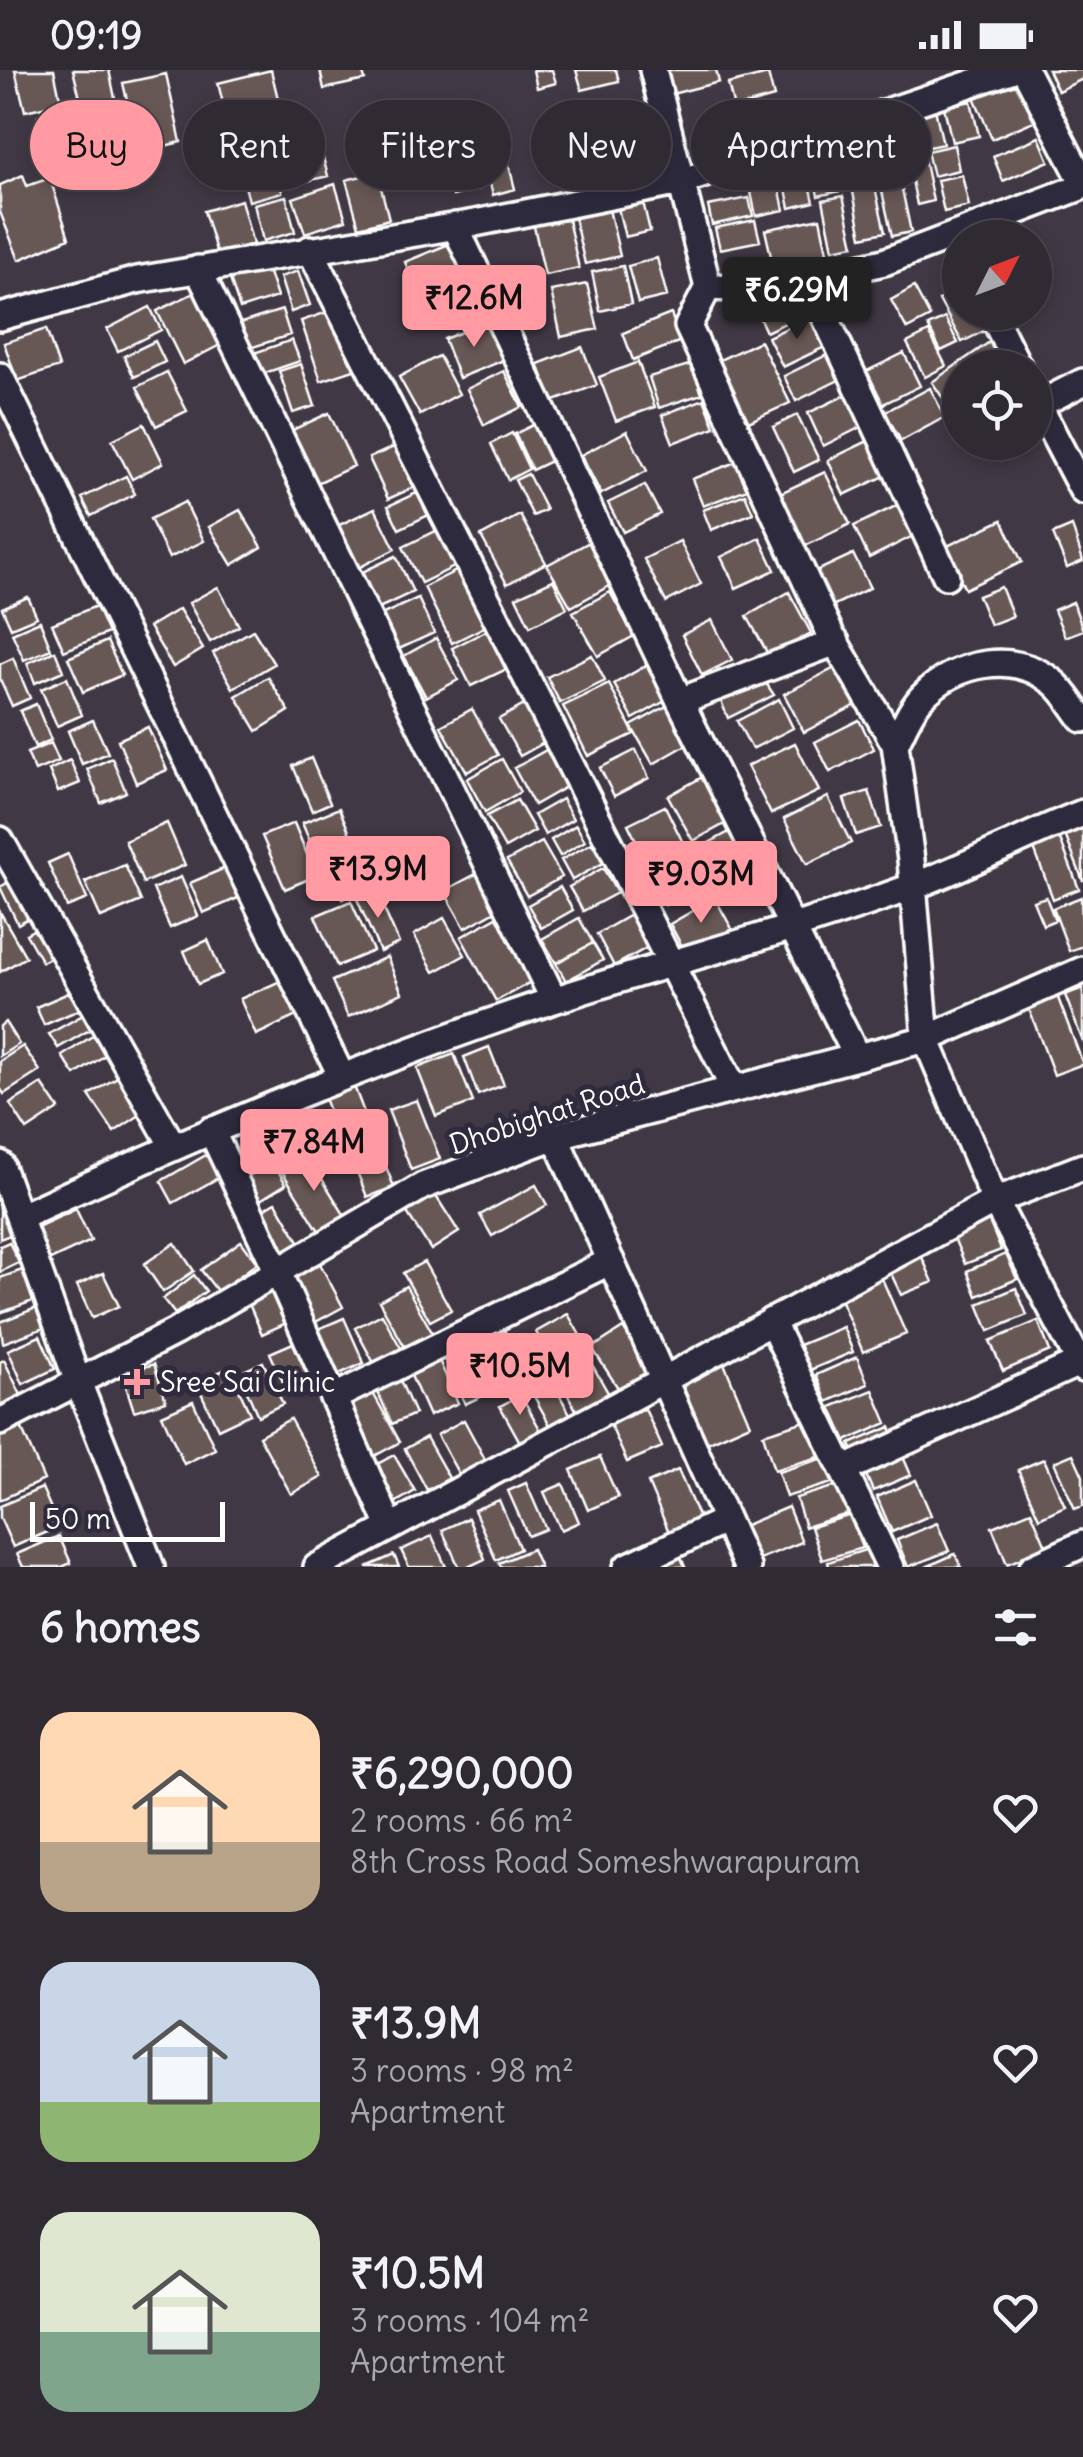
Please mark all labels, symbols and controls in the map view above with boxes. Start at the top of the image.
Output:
text: 09:19 [50,12,142,59]
chip: Buy [30,100,163,190]
chip: Rent [183,100,325,190]
chip: Filters [345,100,511,190]
chip: New [531,100,671,190]
chip: Apartment [691,100,931,190]
north arrow [942,220,1052,330]
map controls [942,220,1052,460]
pin: ₹6.29M [716,257,878,342]
pin: ₹12.6M [393,265,555,350]
text: ₹6.29M [744,269,850,310]
text: ₹12.6M [424,277,524,318]
button: locate [942,350,1052,460]
pin: ₹13.9M [297,836,459,921]
pin: ₹9.03M [620,841,782,926]
text: ₹13.9M [328,848,428,889]
text: ₹9.03M [647,853,755,894]
street label: Dhobighat Road [445,1066,649,1162]
pin: ₹7.84M [233,1109,395,1194]
text: ₹7.84M [262,1121,366,1162]
pin: ₹10.5M [439,1333,601,1418]
text: ₹10.5M [468,1345,572,1386]
place label: Sree Sai Clinic [160,1364,335,1400]
marker: Sree Sai Clinic [124,1369,150,1395]
scale bar [30,1497,225,1542]
text: 50 m [45,1501,111,1537]
icon: filters [988,1600,1043,1655]
text: 6 homes [40,1601,201,1653]
text: ₹6,290,000 [350,1747,574,1799]
icon: home [120,1752,240,1872]
icon: heart [988,1785,1043,1840]
text: 2 rooms · 66 m² [350,1800,573,1841]
text: 8th Cross Road Someshwarapuram [350,1841,861,1882]
text: ₹13.9M [350,1997,482,2049]
icon: home [120,2002,240,2122]
icon: heart [988,2035,1043,2090]
text: 3 rooms · 98 m² [350,2050,574,2091]
text: Apartment [350,2091,505,2132]
text: ₹10.5M [350,2247,485,2299]
icon: home [120,2252,240,2372]
icon: heart [988,2285,1043,2340]
text: 3 rooms · 104 m² [350,2300,589,2341]
text: Apartment [350,2341,505,2382]

